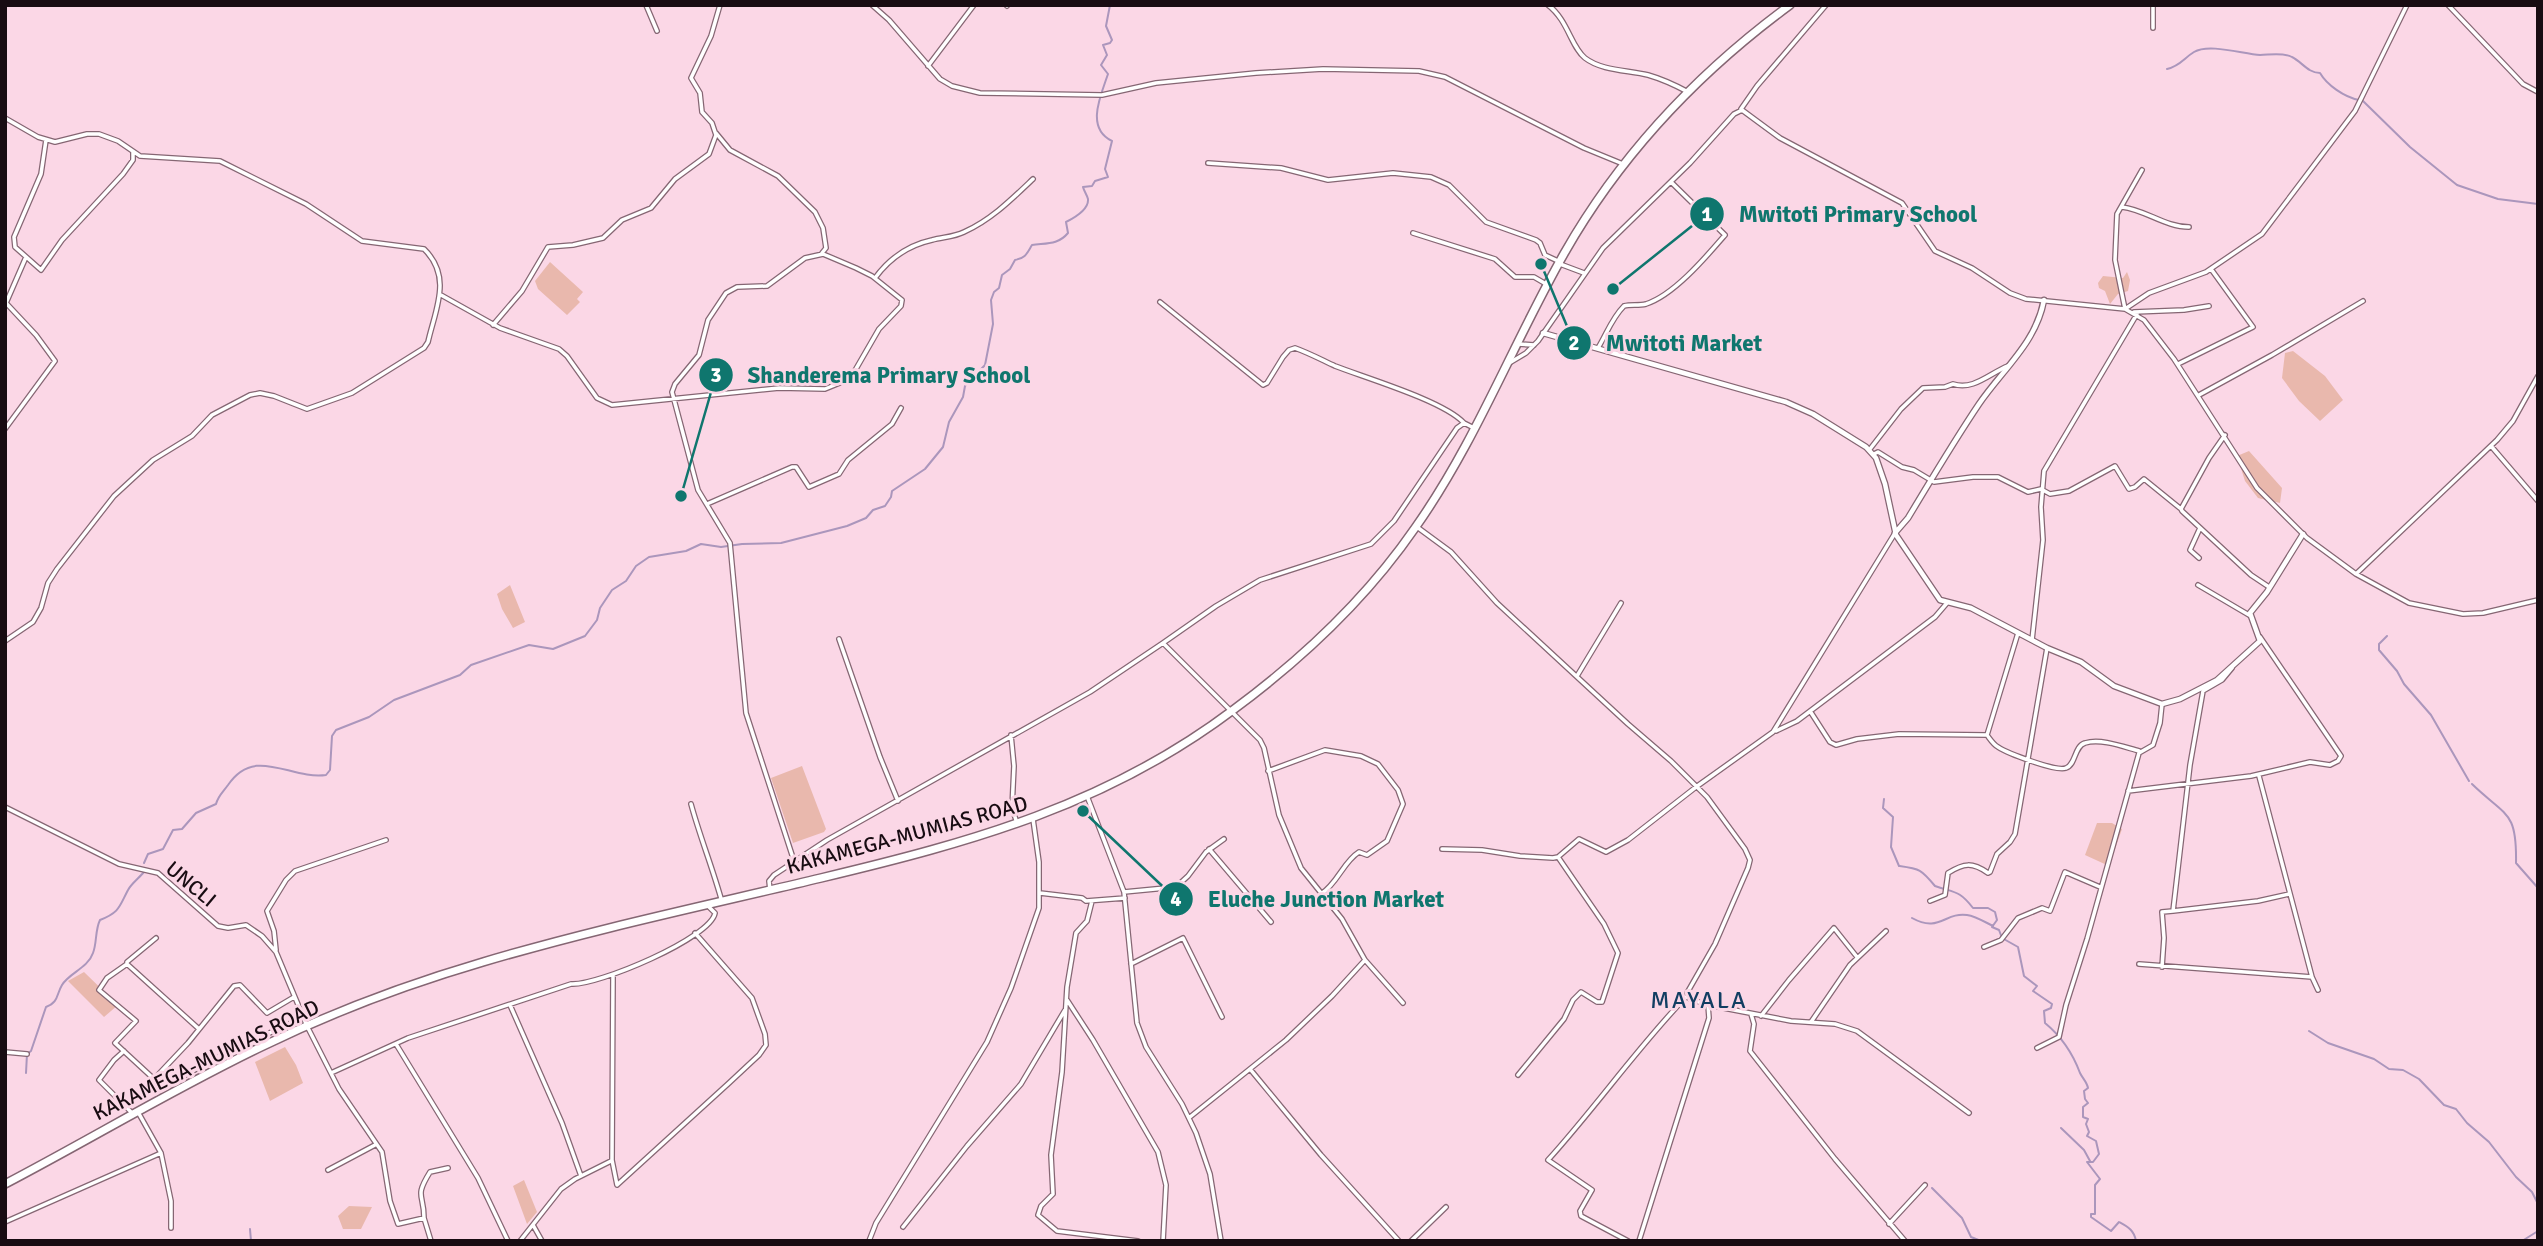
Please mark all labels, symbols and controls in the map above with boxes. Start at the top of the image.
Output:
callout: Mwitoti Primary School [1690,192,1991,236]
text: Mwitoti Primary School [1739,200,1977,229]
text: 1 [1701,201,1713,227]
callout: Mwitoti Market [1557,321,1776,365]
text: Mwitoti Market [1606,329,1763,358]
text: 2 [1568,330,1580,356]
callout: Shanderema Primary School [698,353,1044,397]
text: Shanderema Primary School [747,361,1031,390]
text: 3 [710,362,722,388]
street label: KAKAMEGA-MUMIAS ROAD [784,790,1030,880]
street label: UNCLI [160,855,222,913]
callout: Eluche Junction Market [1159,877,1458,921]
text: Eluche Junction Market [1208,885,1445,914]
text: 4 [1170,886,1182,912]
district label: MAYALA [1650,985,1748,1015]
street label: KAKAMEGA-MUMIAS ROAD [89,994,323,1126]

